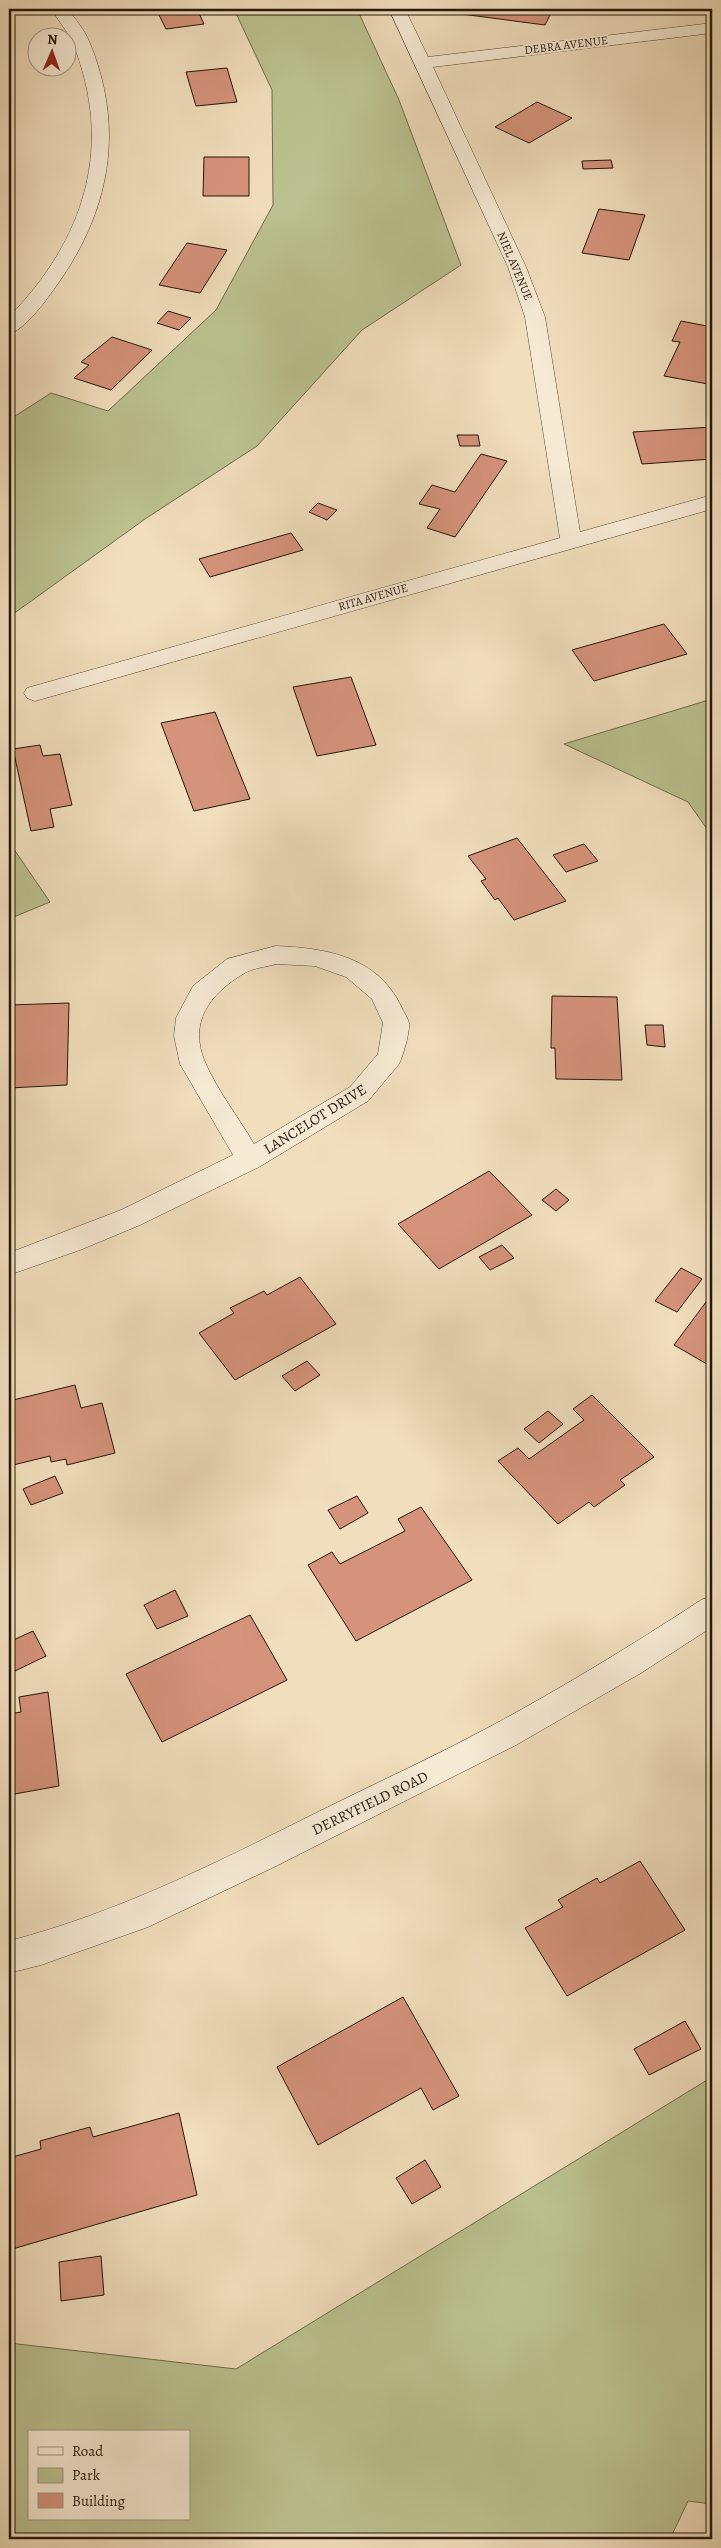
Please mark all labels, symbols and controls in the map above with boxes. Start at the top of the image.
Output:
north arrow [28,28,78,78]
text: N [47,30,58,49]
street label: DEBRA AVENUE [523,32,609,58]
street label: NIEL AVENUE [493,229,537,303]
street label: RITA AVENUE [336,579,410,615]
street label: LANCELOT DRIVE [260,1079,370,1159]
street label: DERRYFIELD ROAD [308,1766,432,1840]
legend [28,2430,190,2520]
text: Road [72,2441,104,2461]
text: Park [72,2465,101,2485]
text: Building [72,2491,125,2511]

